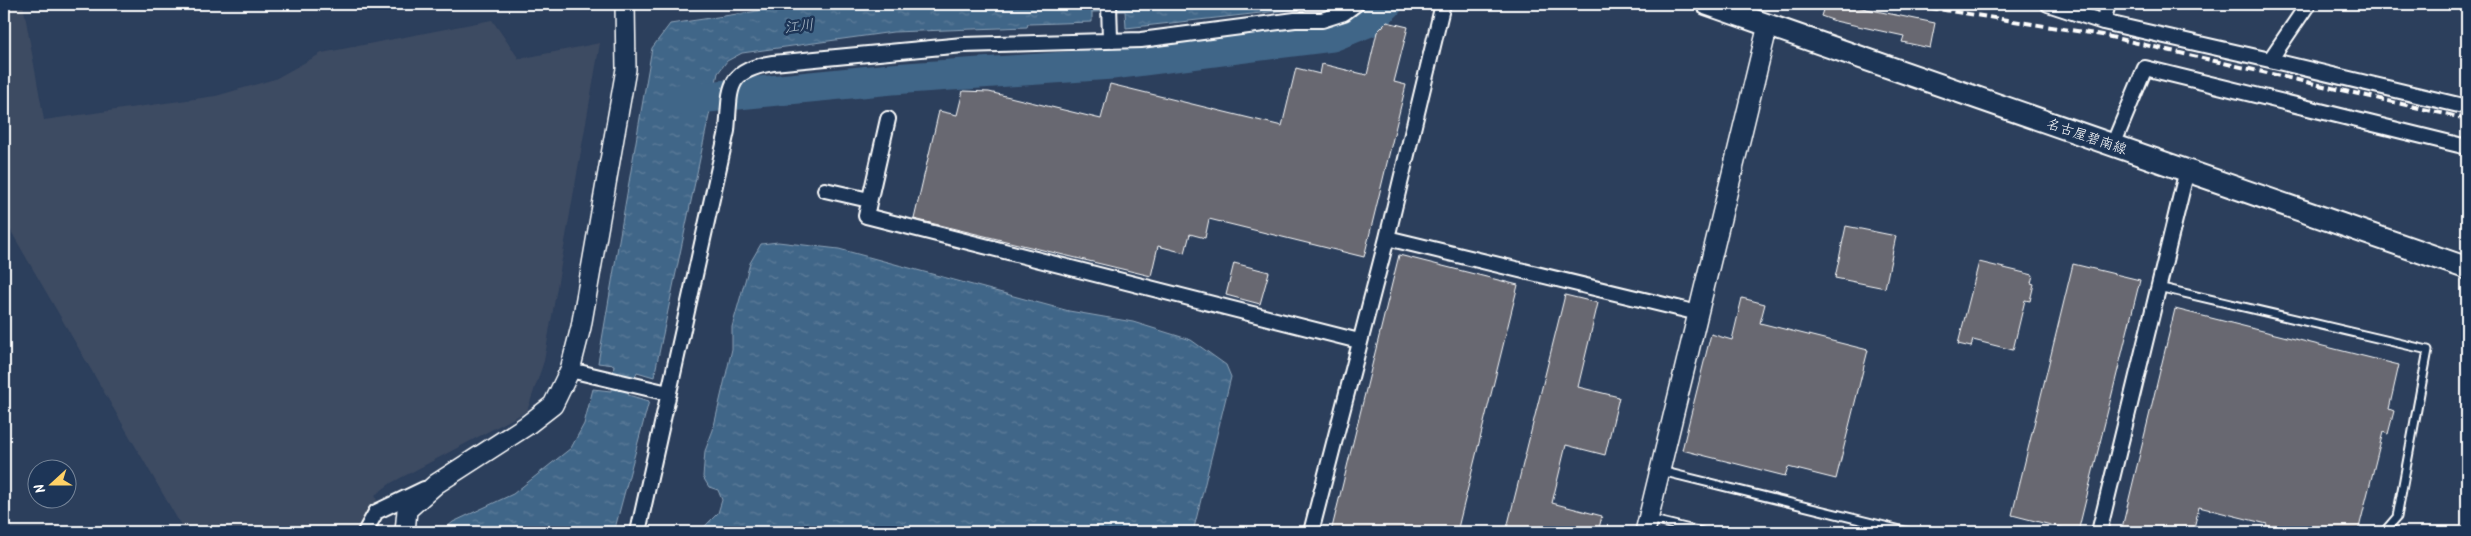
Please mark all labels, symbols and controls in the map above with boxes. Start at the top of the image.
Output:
water label: 江川 [783,13,815,41]
street label: 名古屋碧南線 [2043,113,2130,161]
north arrow [28,458,78,508]
text: N [29,480,53,496]

